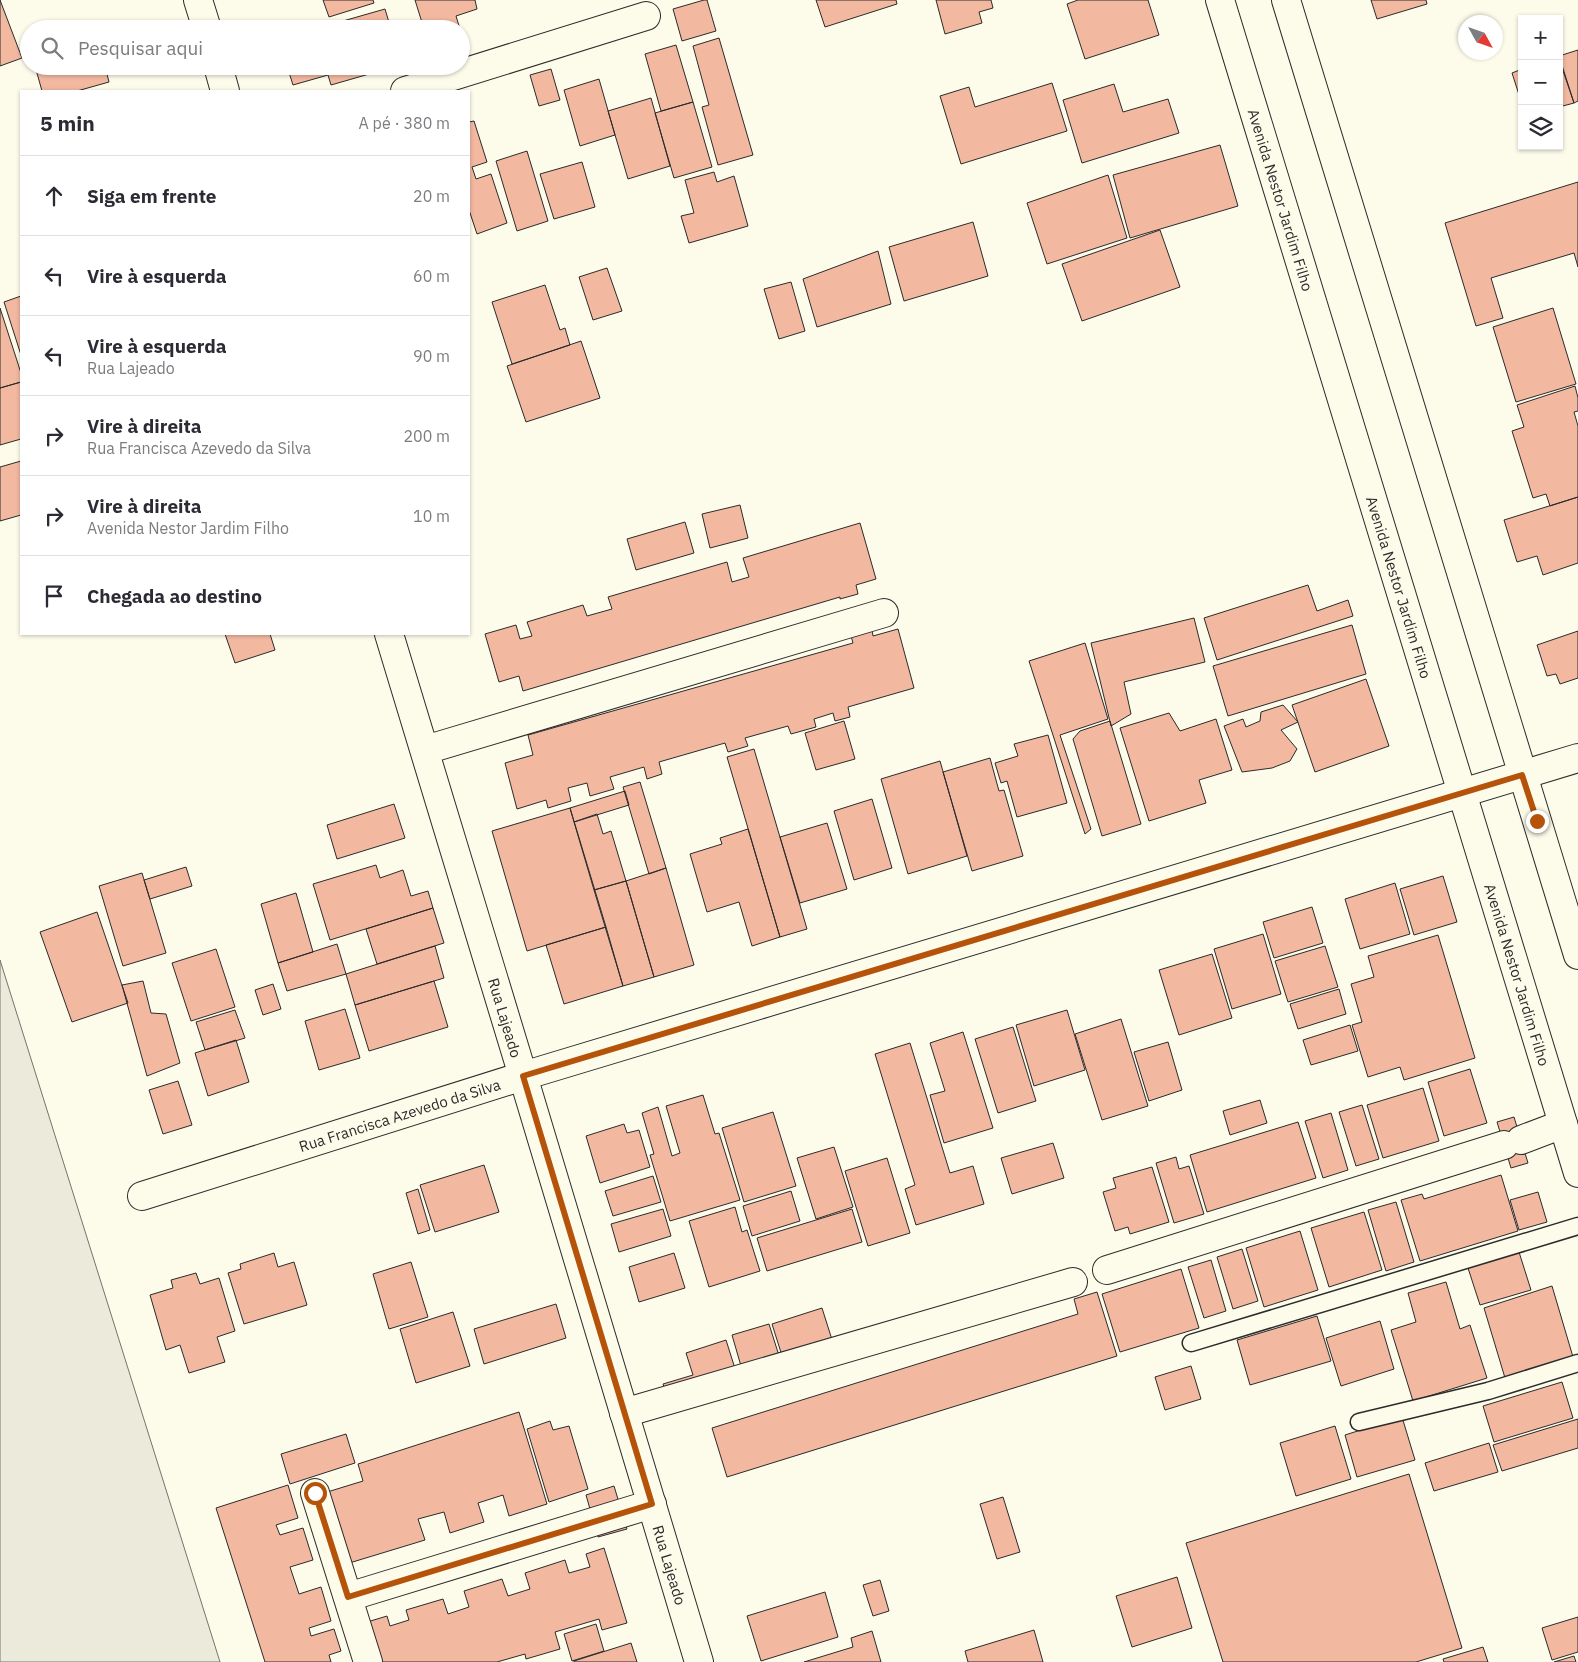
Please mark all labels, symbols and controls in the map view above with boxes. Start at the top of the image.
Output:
north arrow [1458,15,1503,60]
map controls [1518,15,1563,150]
button: + [1518,15,1563,60]
search box [20,20,470,75]
icon: search [38,34,66,62]
text: Pesquisar aqui [78,36,203,60]
button: − [1518,60,1563,105]
button: layers [1518,105,1563,150]
street label: Avenida Nestor Jardim Filho [1244,106,1318,293]
text: 5 min [40,109,95,137]
text: A pé · 380 m [359,113,450,133]
icon: ahead [40,182,68,210]
text: Siga em frente [87,184,217,208]
text: 20 m [413,186,450,206]
icon: left [40,262,68,290]
text: Vire à esquerda [87,264,227,288]
text: 60 m [413,266,450,286]
text: Vire à esquerda [87,334,227,358]
icon: left [40,342,68,370]
text: 90 m [413,346,450,366]
text: Rua Lajeado [87,358,175,378]
text: Vire à direita [87,414,202,438]
icon: right [40,422,68,450]
text: 200 m [403,426,450,446]
text: Rua Francisca Azevedo da Silva [87,438,311,458]
text: Vire à direita [87,494,202,518]
street label: Avenida Nestor Jardim Filho [1362,494,1436,681]
icon: right [40,502,68,530]
text: 10 m [413,506,450,526]
text: Avenida Nestor Jardim Filho [87,518,289,538]
icon: arrive [40,582,68,610]
text: Chegada ao destino [87,584,262,608]
route end [1526,810,1549,833]
street label: Avenida Nestor Jardim Filho [1481,881,1554,1068]
street label: Rua Lajeado [484,976,526,1060]
street label: Rua Francisca Azevedo da Silva [296,1074,503,1156]
route start [304,1482,327,1505]
street label: Rua Lajeado [649,1523,691,1607]

